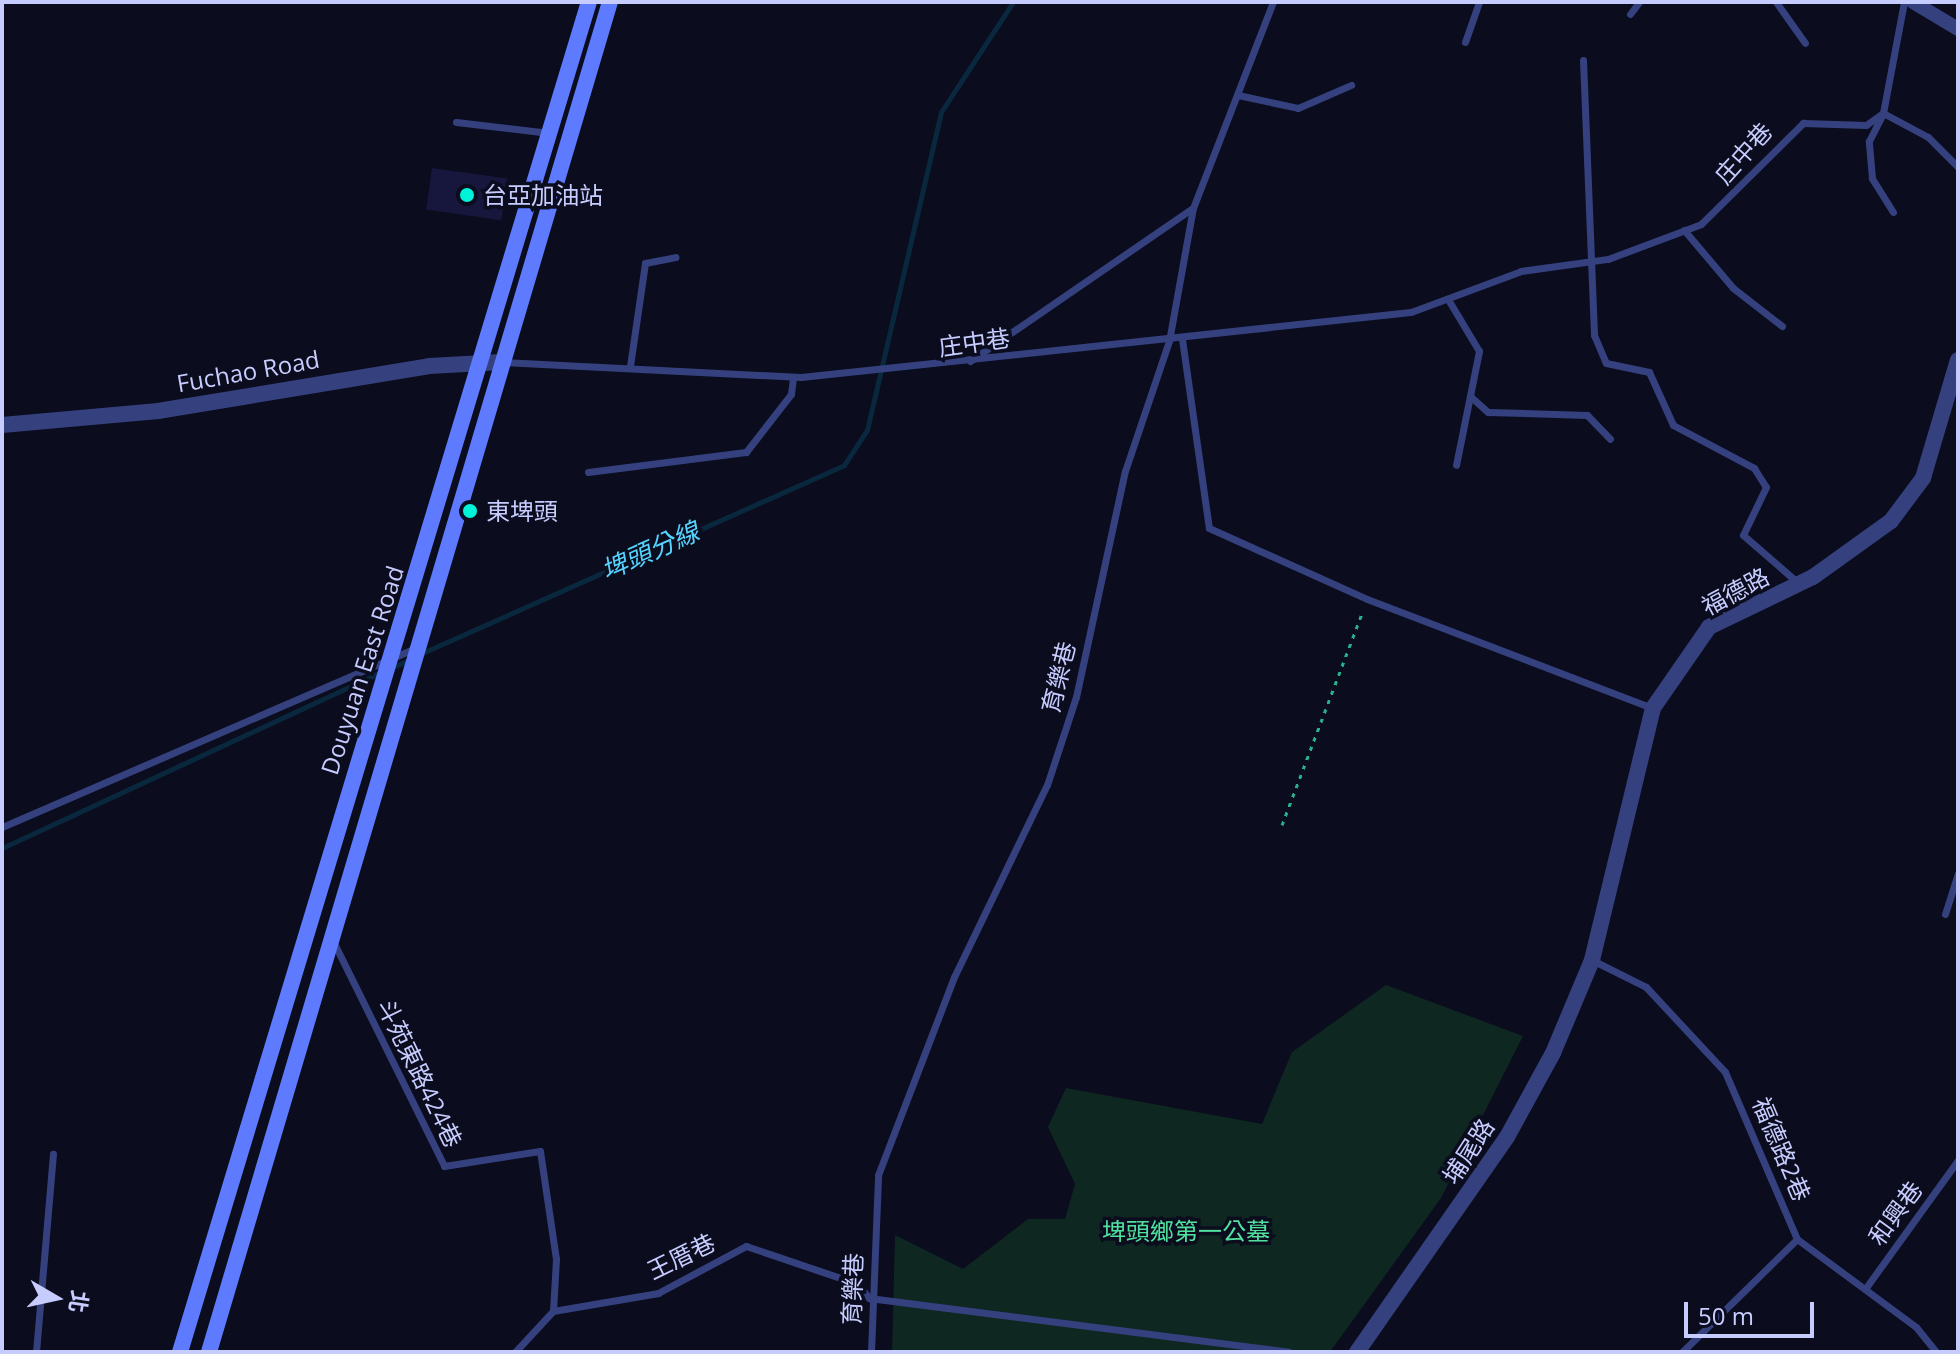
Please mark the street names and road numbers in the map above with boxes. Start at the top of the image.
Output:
street label: 庄中巷 [1708,117,1778,189]
street label: 庄中巷 [936,323,1012,361]
street label: Fuchao Road [174,344,322,398]
street label: 福德路 [1696,561,1774,621]
street label: Douyuan East Road [315,562,409,778]
street label: 育樂巷 [1035,639,1081,715]
street label: 斗苑東路424巷 [372,994,468,1152]
street label: 福德路2巷 [1747,1093,1817,1205]
street label: 埔尾路 [1436,1113,1500,1189]
street label: 和興巷 [1862,1175,1928,1251]
street label: 王厝巷 [642,1227,720,1285]
street label: 育樂巷 [836,1253,868,1325]

